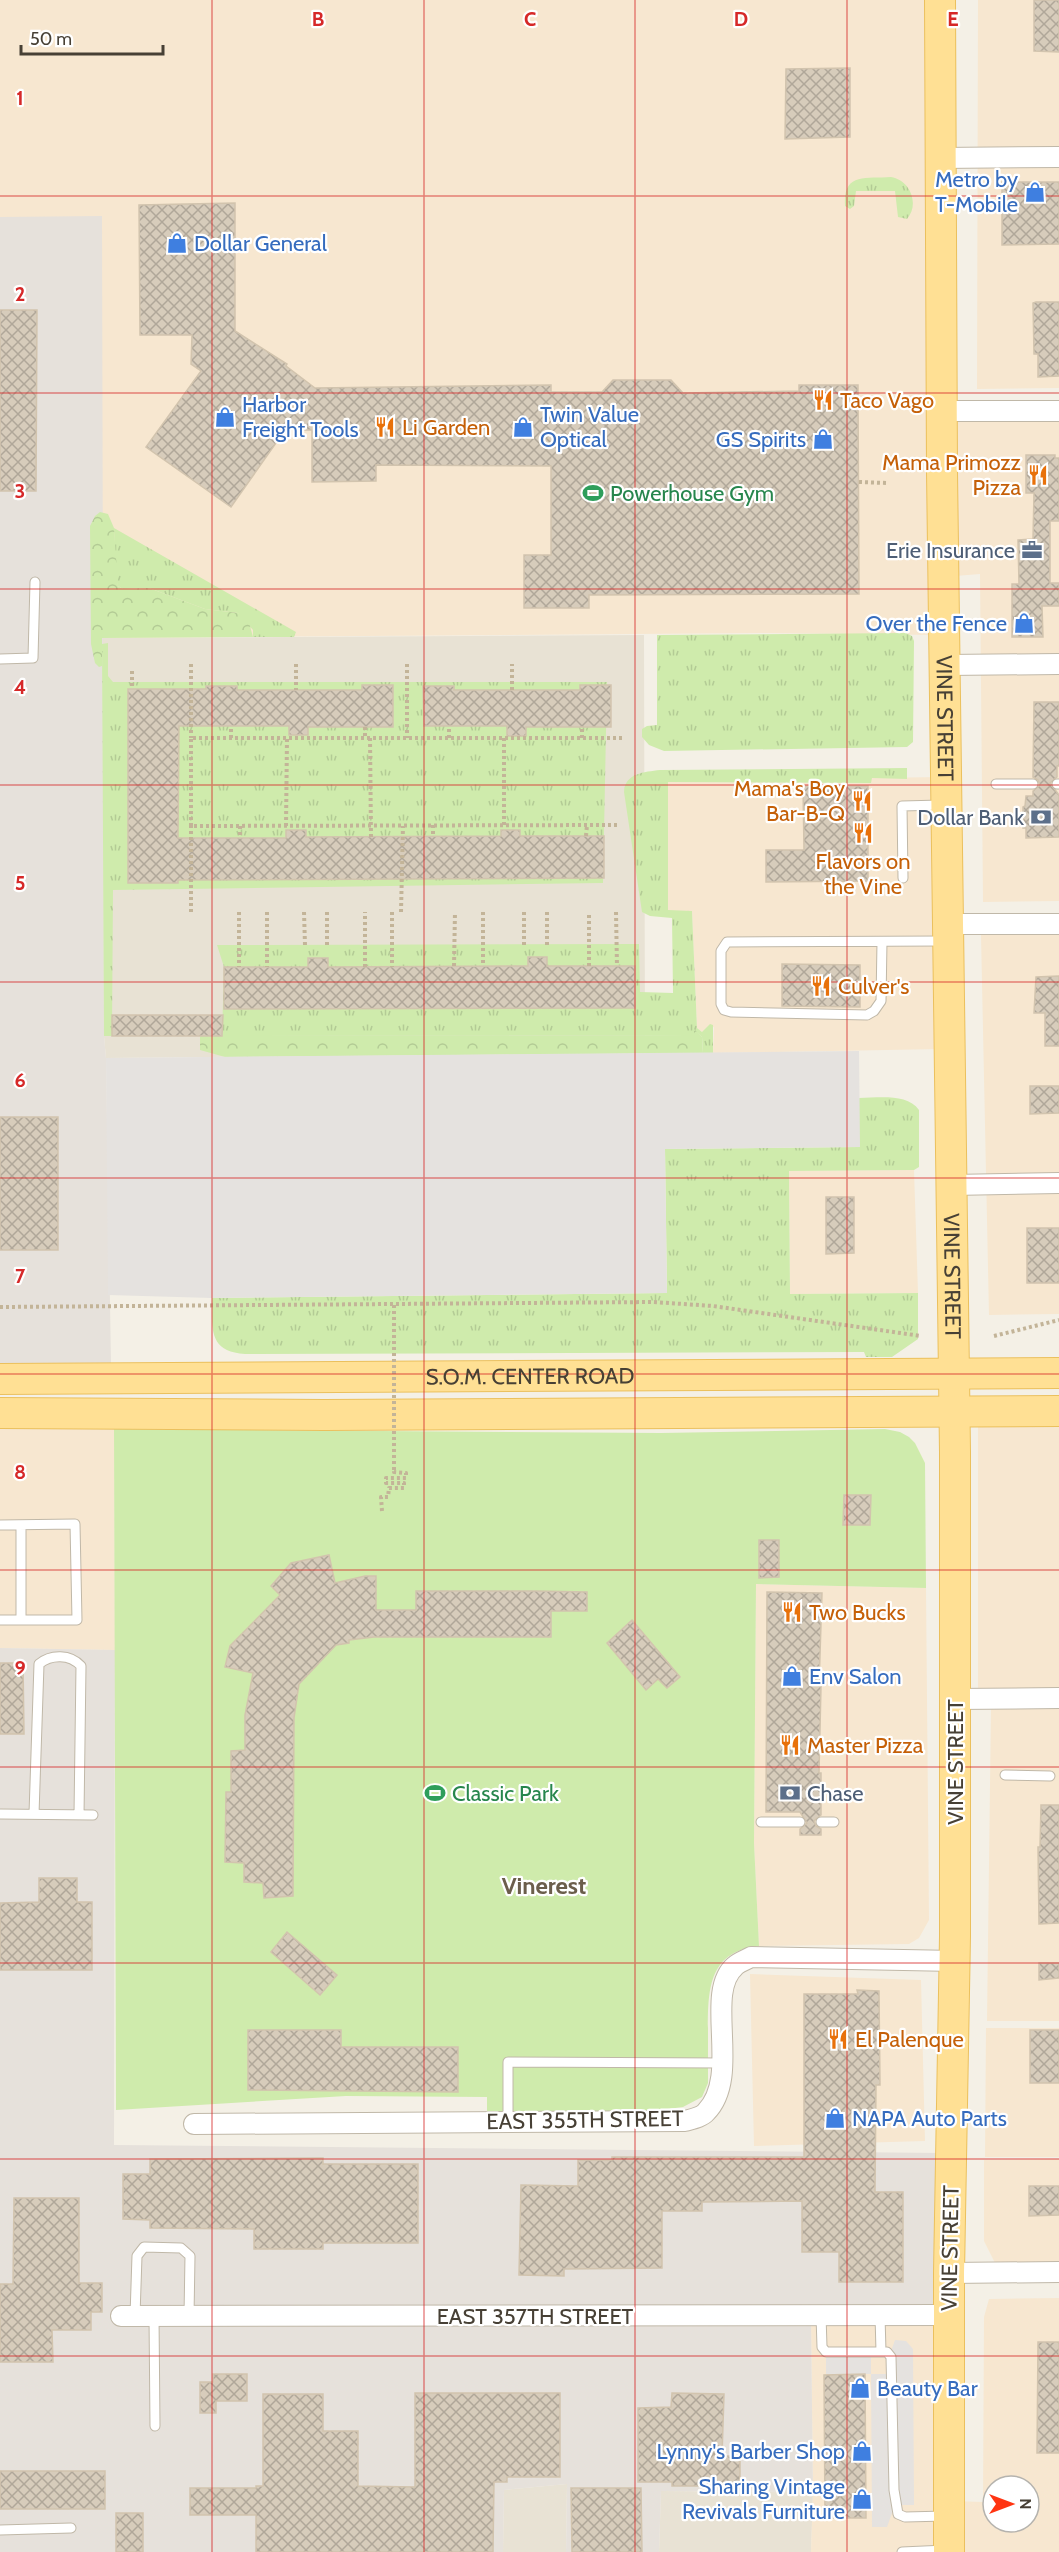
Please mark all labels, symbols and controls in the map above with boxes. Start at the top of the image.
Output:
text: B [312,7,324,31]
text: C [524,7,536,31]
text: D [734,7,748,31]
text: E [947,7,959,31]
scale bar [21,18,164,56]
text: 50 m [30,28,72,50]
text: 1 [16,86,24,110]
place label: Metro by T-Mobile [935,166,1018,218]
shop icon: Metro by T-Mobile [1023,180,1047,204]
place label: Dollar General [194,230,328,257]
shop icon: Dollar General [165,231,189,255]
text: 2 [15,282,25,306]
place label: Taco Vago [840,387,934,414]
restaurant icon: Taco Vago [811,388,835,412]
place label: Harbor Freight Tools [242,391,359,443]
place label: Twin Value Optical [540,401,639,453]
shop icon: Harbor Freight Tools [213,405,237,429]
place label: Li Garden [402,414,490,441]
restaurant icon: Li Garden [373,415,397,439]
shop icon: Twin Value Optical [511,415,535,439]
place label: GS Spirits [716,426,806,453]
shop icon: GS Spirits [811,427,835,451]
place label: Mama Primozz Pizza [882,449,1021,501]
restaurant icon: Mama Primozz Pizza [1026,463,1050,487]
text: 3 [15,479,25,503]
place label: Powerhouse Gym [610,480,774,507]
sports icon: Powerhouse Gym [581,481,605,505]
place label: Erie Insurance [886,537,1015,564]
office icon: Erie Insurance [1020,538,1044,562]
place label: Over the Fence [866,610,1007,637]
shop icon: Over the Fence [1012,611,1036,635]
street label: VINE STREET [931,655,960,781]
text: 4 [14,675,26,699]
place label: Mama's Boy Bar-B-Q [734,775,845,827]
restaurant icon: Mama's Boy Bar-B-Q [850,789,874,813]
place label: Dollar Bank [917,804,1024,831]
bank icon: Dollar Bank [1029,805,1053,829]
restaurant icon: Flavors on the Vine [851,821,875,845]
place label: Flavors on the Vine [816,848,911,900]
text: 5 [15,871,25,895]
place label: Culver's [838,973,909,1000]
restaurant icon: Culver's [809,974,833,998]
text: 6 [14,1068,26,1092]
street label: VINE STREET [938,1213,967,1339]
text: 7 [15,1264,26,1288]
street label: S.O.M. CENTER ROAD [426,1362,634,1390]
text: 8 [14,1460,26,1484]
place label: Two Bucks [809,1599,906,1626]
restaurant icon: Two Bucks [780,1600,804,1624]
text: 9 [14,1656,26,1680]
place label: Env Salon [809,1663,902,1690]
shop icon: Env Salon [780,1664,804,1688]
street label: VINE STREET [942,1699,969,1825]
place label: Master Pizza [807,1732,924,1759]
restaurant icon: Master Pizza [778,1733,802,1757]
place label: Classic Park [452,1780,559,1807]
place label: Chase [807,1780,863,1807]
sports icon: Classic Park [423,1781,447,1805]
bank icon: Chase [778,1781,802,1805]
district label: Vinerest [502,1871,586,1900]
place label: El Palenque [855,2026,964,2053]
restaurant icon: El Palenque [826,2027,850,2051]
street label: EAST 355TH STREET [486,2105,684,2135]
place label: NAPA Auto Parts [852,2105,1007,2132]
shop icon: NAPA Auto Parts [823,2106,847,2130]
street label: VINE STREET [935,2185,965,2311]
street label: EAST 357TH STREET [437,2303,634,2330]
place label: Beauty Bar [877,2375,978,2402]
shop icon: Beauty Bar [848,2376,872,2400]
place label: Lynny's Barber Shop [657,2438,845,2465]
shop icon: Lynny's Barber Shop [850,2439,874,2463]
place label: Sharing Vintage Revivals Furniture [682,2473,845,2525]
north arrow [981,2474,1041,2534]
shop icon: Sharing Vintage Revivals Furniture [850,2487,874,2511]
text: N [1016,2498,1035,2510]

